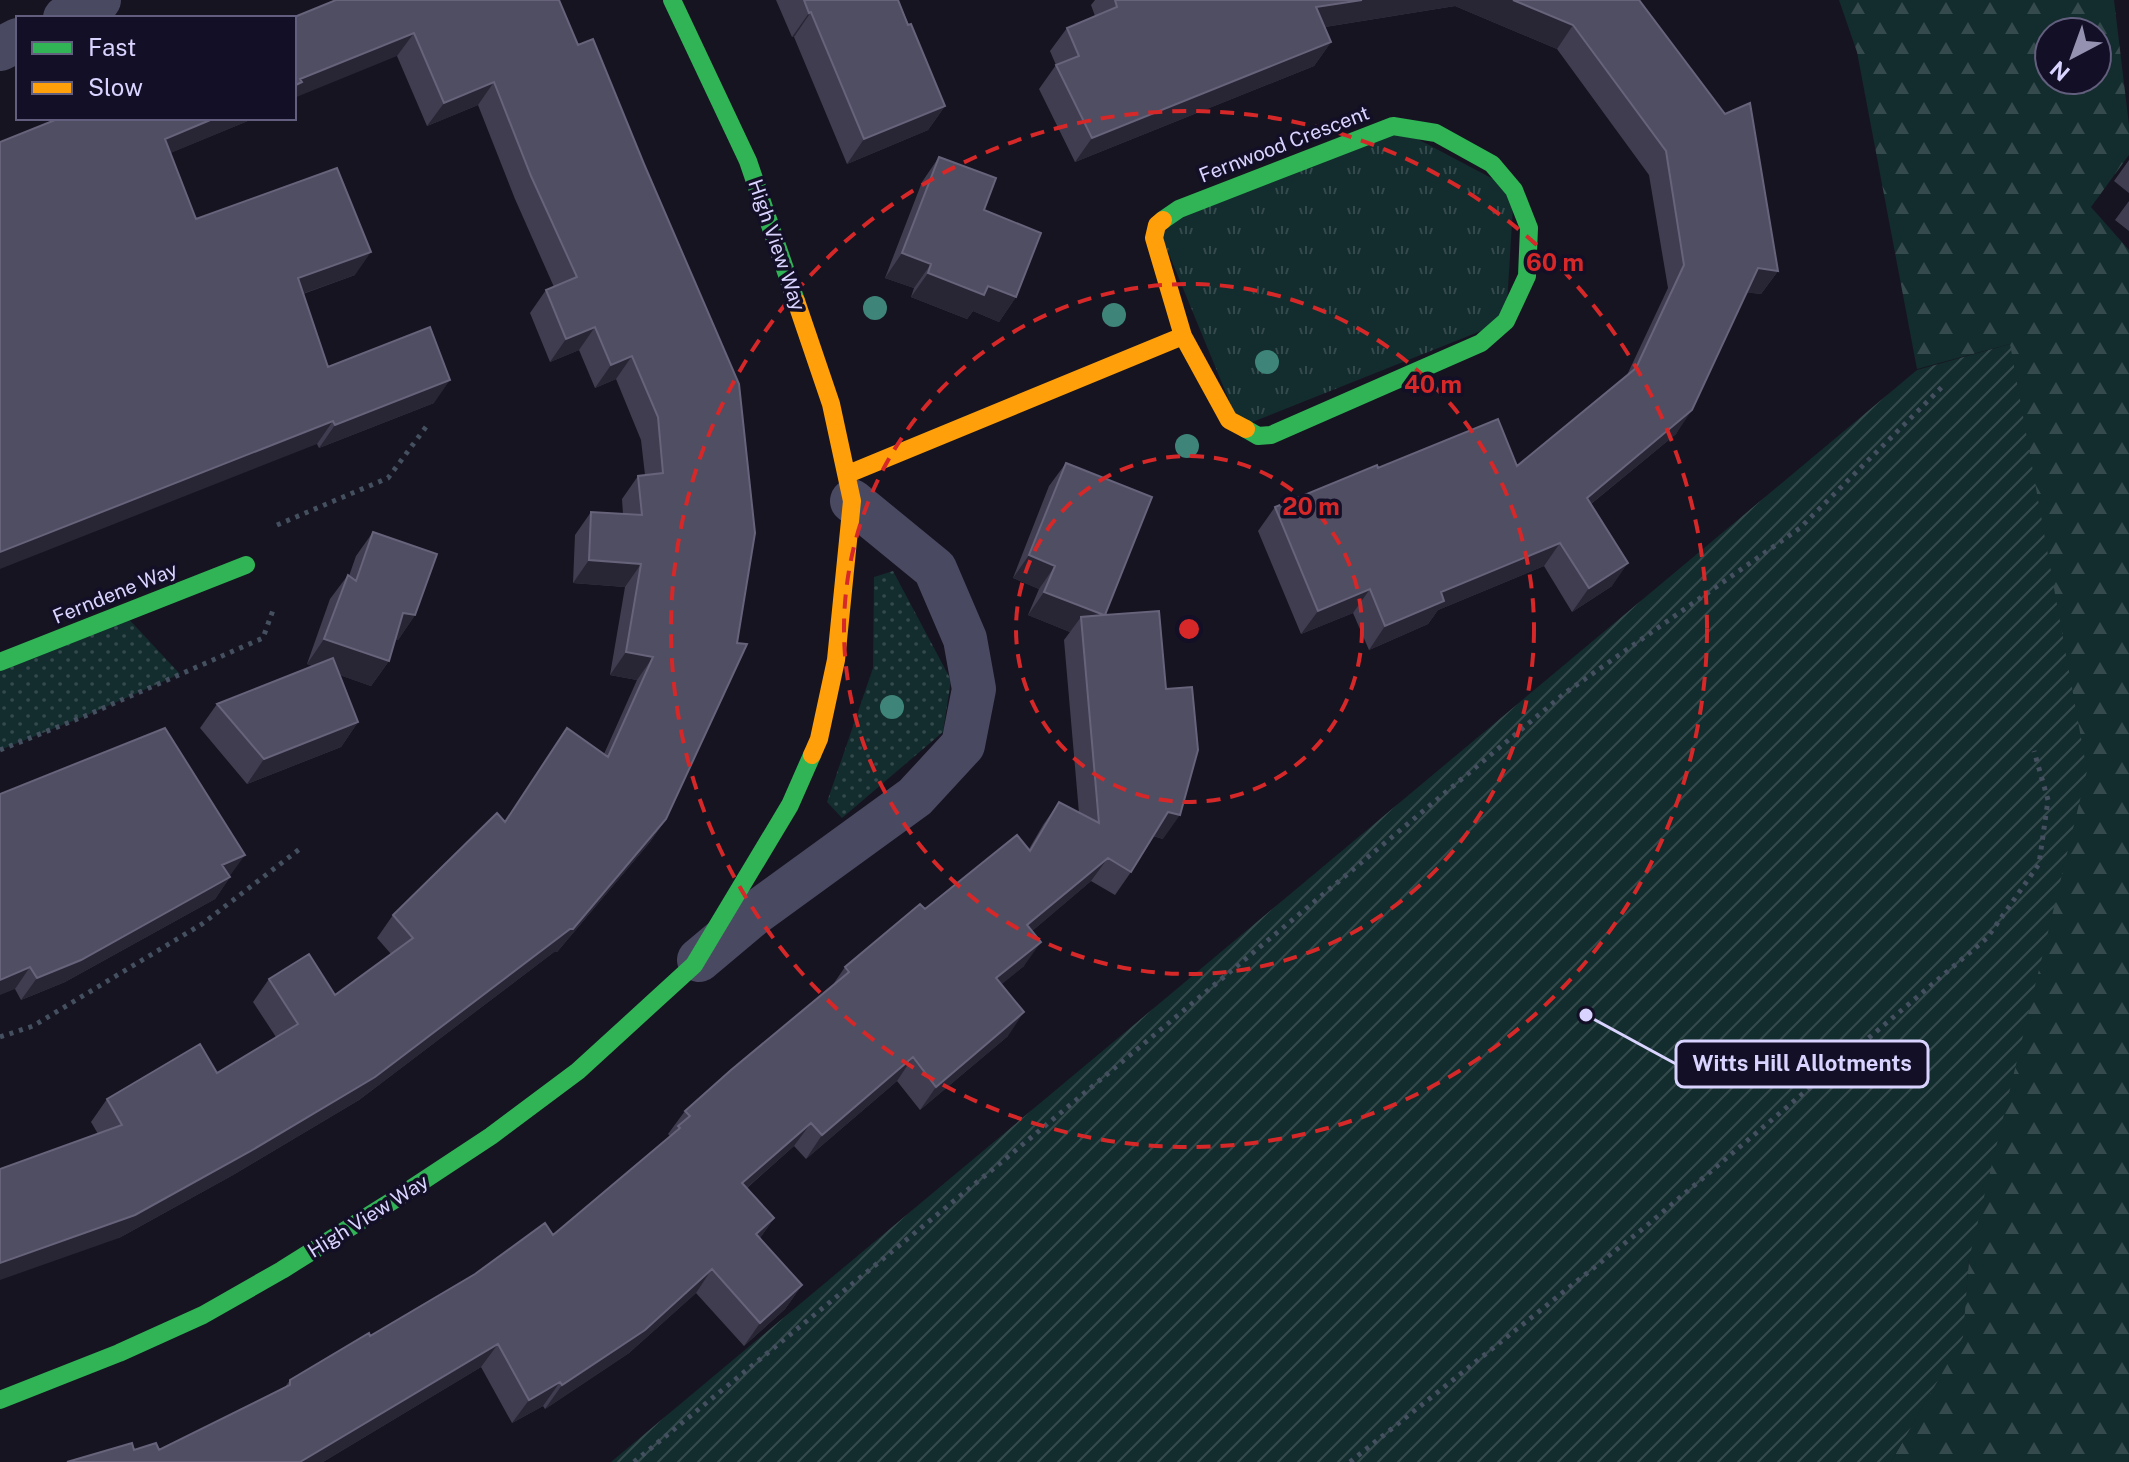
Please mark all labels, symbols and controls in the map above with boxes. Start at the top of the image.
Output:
legend [16,16,296,120]
north arrow [2033,16,2113,96]
text: Fast [88,33,136,61]
text: N [2045,56,2075,87]
text: Slow [88,73,143,101]
street label: Fernwood Crescent [1195,100,1373,188]
street label: High View Way [743,176,811,314]
text: 60 m [1526,248,1584,276]
text: 40 m [1404,370,1462,398]
text: 20 m [1282,492,1340,520]
street label: Ferndene Way [49,557,181,629]
centre of rings [1175,615,1203,643]
callout: Witts Hill Allotments [1676,1041,1928,1087]
text: Witts Hill Allotments [1692,1050,1912,1076]
street label: High View Way [303,1169,433,1263]

